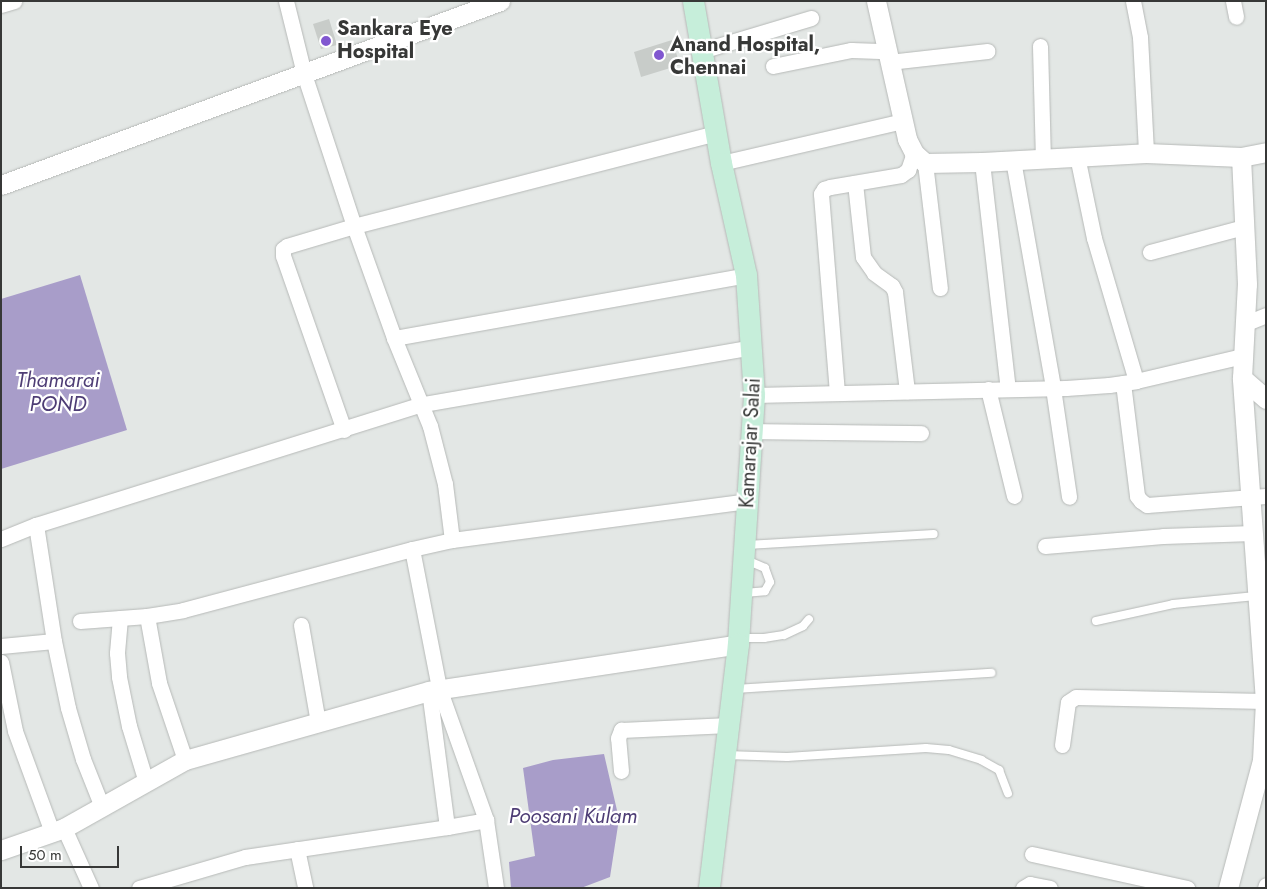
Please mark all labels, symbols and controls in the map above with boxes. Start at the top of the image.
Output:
place label: Sankara Eye Hospital [337,17,453,64]
place label: Anand Hospital, Chennai [670,32,820,79]
marker: Sankara Eye Hospital [319,34,333,48]
marker: Anand Hospital, Chennai [652,48,666,62]
water label: Thamarai POND [16,367,100,417]
street label: Kamarajar Salai [735,377,765,509]
water label: Poosani Kulam [509,803,637,829]
scale bar [22,836,121,868]
text: 50 m [28,844,62,866]

